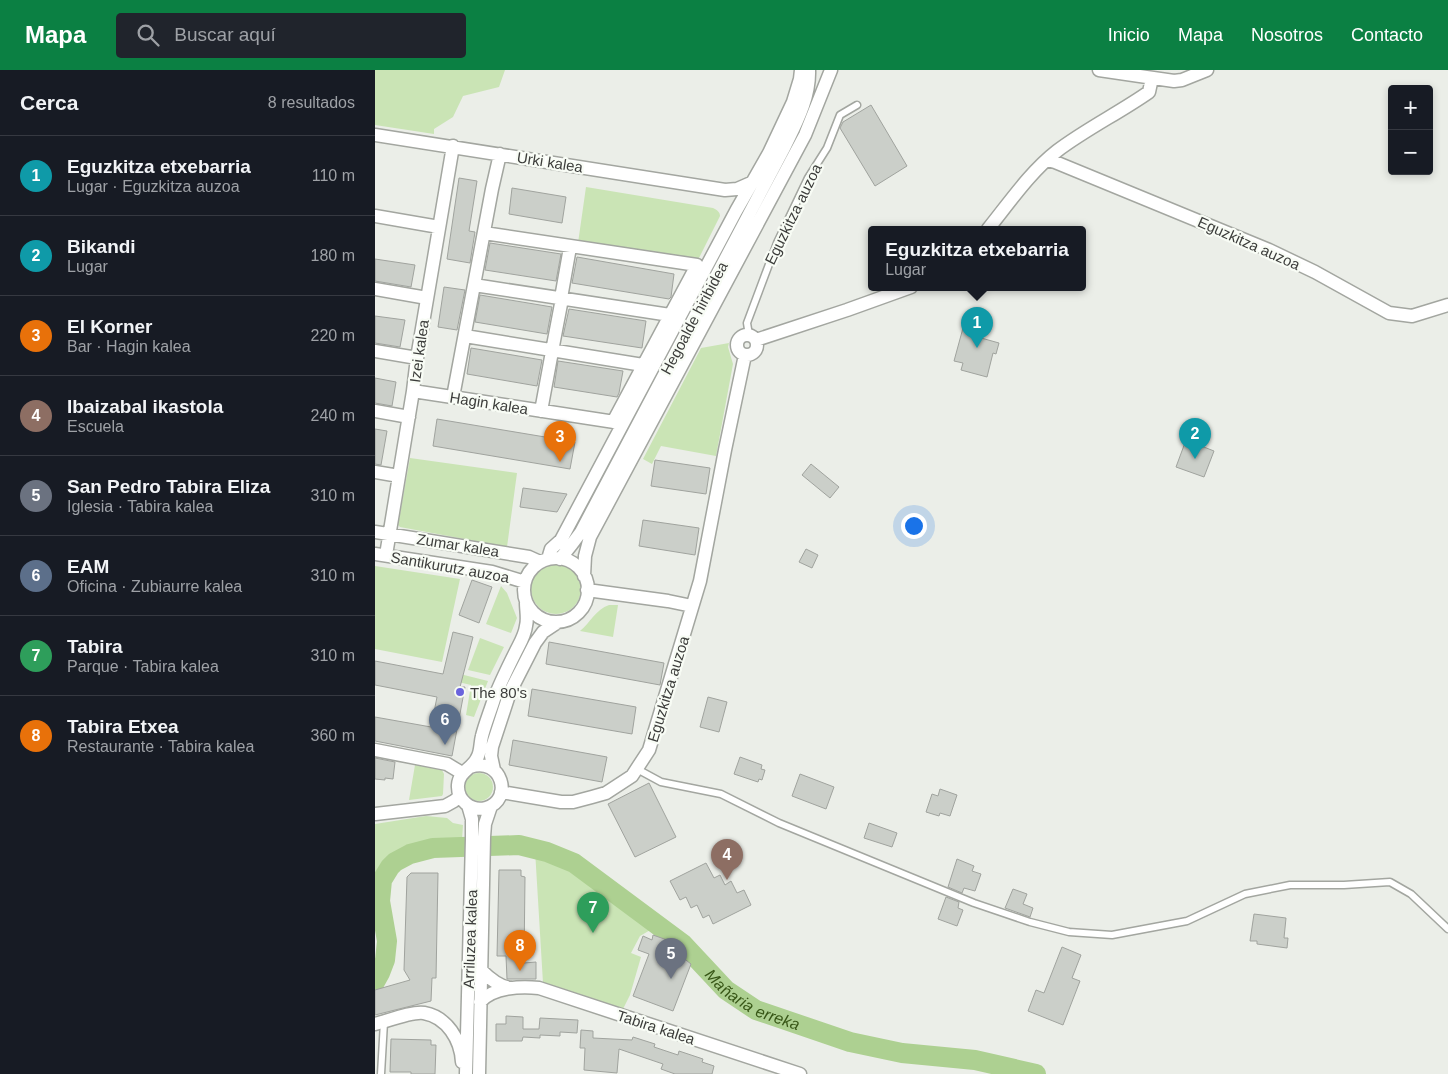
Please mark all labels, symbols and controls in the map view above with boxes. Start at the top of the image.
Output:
search box [116,13,466,58]
text: Mapa [25,21,86,48]
icon: search [134,21,162,49]
text: Buscar aquí [174,24,276,45]
text: Inicio [1108,25,1150,45]
text: Mapa [1178,25,1223,45]
text: Nosotros [1251,25,1323,45]
text: Contacto [1351,25,1423,45]
map controls [1388,85,1433,175]
button: + [1388,85,1433,130]
text: Cerca [20,91,78,114]
text: 8 resultados [268,94,355,111]
button: − [1388,130,1433,175]
street label: Urki kalea [516,148,585,176]
text: Eguzkitza etxebarria [67,156,251,177]
street label: Eguzkitza auzoa [761,160,825,267]
text: 1 [32,167,40,184]
text: 110 m [312,167,355,184]
text: Lugar · Eguzkitza auzoa [67,178,240,195]
street label: Eguzkitza auzoa [1195,213,1303,273]
popup [868,226,1086,291]
text: Bikandi [67,236,136,257]
text: Eguzkitza etxebarria [885,239,1069,260]
text: 2 [32,247,40,264]
text: 180 m [311,247,355,264]
text: Lugar [67,258,108,275]
street label: Hegoalde hiribidea [657,258,731,377]
text: Lugar [885,261,926,278]
pin: 1 [961,307,993,348]
text: El Korner [67,316,153,337]
street label: Izei kalea [406,318,432,384]
text: 3 [32,327,40,344]
text: 220 m [311,327,355,344]
text: Bar · Hagin kalea [67,338,191,355]
street label: Hagin kalea [449,388,530,418]
text: Ibaizabal ikastola [67,396,223,417]
text: 4 [32,407,40,424]
text: 240 m [311,407,355,424]
text: Escuela [67,418,124,435]
pin: 2 [1179,418,1211,459]
pin: 3 [544,421,576,462]
text: San Pedro Tabira Eliza [67,476,270,497]
text: 5 [32,487,40,504]
text: 310 m [311,487,355,504]
text: Iglesia · Tabira kalea [67,498,213,515]
your location [901,513,927,539]
street label: Zumar kalea [415,530,501,560]
street label: Santikurutz auzoa [389,548,511,586]
text: EAM [67,556,109,577]
text: 6 [32,567,40,584]
text: 310 m [311,567,355,584]
text: Oficina · Zubiaurre kalea [67,578,242,595]
street label: Eguzkitza auzoa [644,633,692,744]
text: Tabira [67,636,123,657]
text: 7 [32,647,40,664]
text: 310 m [311,647,355,664]
text: Parque · Tabira kalea [67,658,219,675]
place label: The 80's [470,684,527,701]
marker: The 80's [454,686,466,698]
pin: 6 [429,704,461,745]
text: Tabira Etxea [67,716,179,737]
text: 8 [32,727,40,744]
text: 360 m [311,727,355,744]
text: Restaurante · Tabira kalea [67,738,254,755]
pin: 4 [711,839,743,880]
street label: Arriluzea kalea [460,888,480,989]
pin: 7 [577,892,609,933]
pin: 8 [504,930,536,971]
pin: 5 [655,938,687,979]
water label: Mañaria erreka [702,965,802,1033]
street label: Tabira kalea [615,1006,698,1048]

